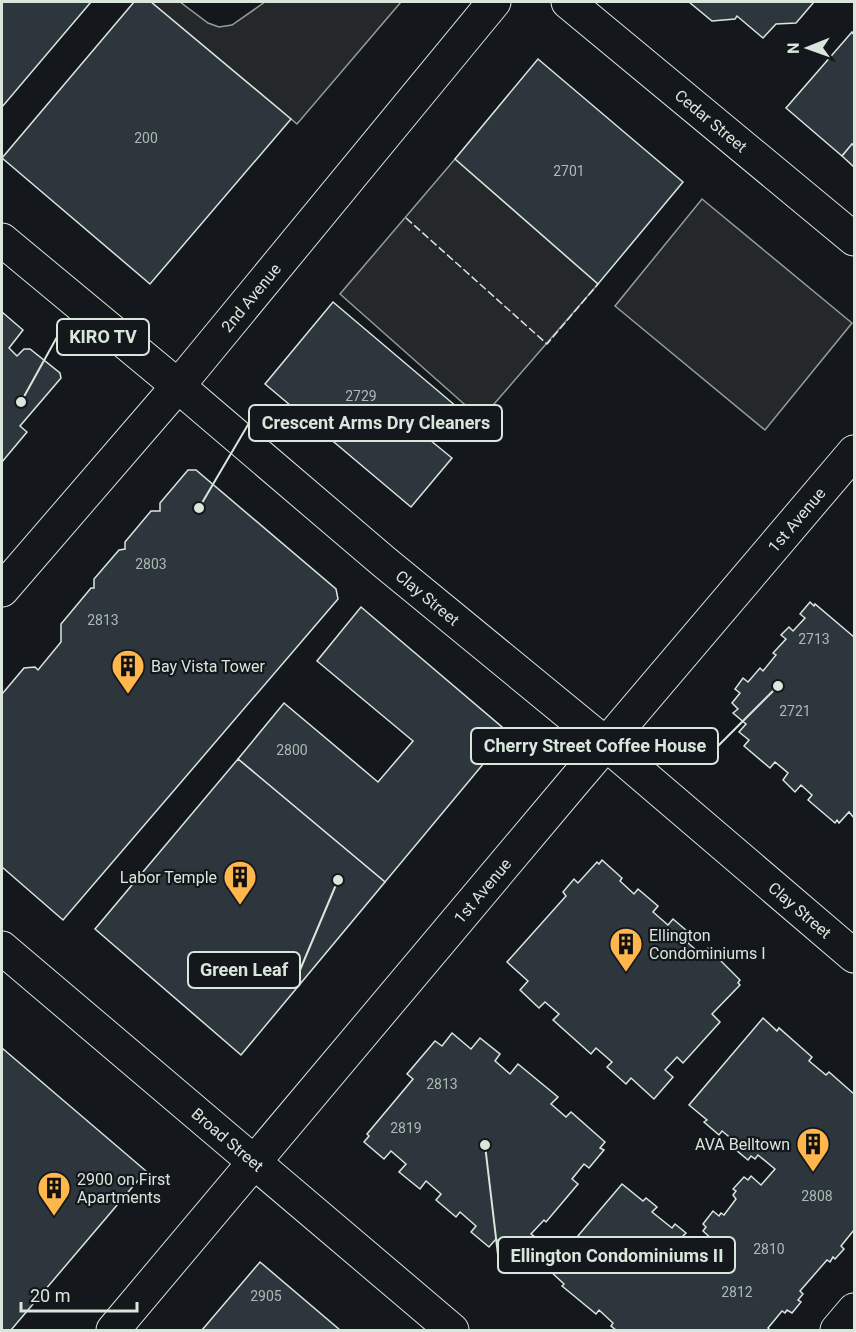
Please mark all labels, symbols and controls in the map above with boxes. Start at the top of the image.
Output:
north arrow [778,18,838,78]
text: N [784,42,803,54]
street label: Cedar Street [671,86,751,157]
house number: 200 [134,130,158,146]
house number: 2701 [553,163,585,179]
street label: 2nd Avenue [217,260,285,336]
callout: KIRO TV [57,319,149,355]
text: KIRO TV [69,326,137,347]
house number: 2729 [345,388,377,404]
callout: Crescent Arms Dry Cleaners [249,405,502,441]
text: Crescent Arms Dry Cleaners [262,412,490,433]
street label: 1st Avenue [764,484,830,556]
house number: 2803 [135,556,167,572]
street label: Clay Street [392,566,463,630]
house number: 2813 [87,612,119,628]
house number: 2713 [798,631,830,647]
building icon: Bay Vista Tower [110,648,146,695]
place label: Bay Vista Tower [151,657,265,676]
house number: 2721 [779,703,811,719]
callout: Cherry Street Coffee House [471,728,718,764]
text: Cherry Street Coffee House [484,735,707,756]
house number: 2800 [276,742,308,758]
street label: 1st Avenue [450,855,515,927]
building icon: Labor Temple [222,859,258,906]
place label: Labor Temple [120,868,217,887]
street label: Clay Street [764,878,835,942]
building icon: Ellington Condominiums I [608,926,644,973]
place label: Ellington Condominiums I [649,926,766,963]
callout: Green Leaf [188,952,300,988]
text: Green Leaf [200,959,289,980]
house number: 2813 [426,1076,458,1092]
street label: Broad Street [188,1104,267,1176]
house number: 2819 [390,1120,422,1136]
building icon: AVA Belltown [795,1126,831,1173]
place label: AVA Belltown [695,1135,790,1154]
building icon: 2900 on First Apartments [36,1170,72,1217]
place label: 2900 on First Apartments [77,1170,171,1207]
house number: 2808 [801,1188,833,1204]
callout: Ellington Condominiums II [498,1237,735,1273]
house number: 2810 [753,1241,785,1257]
text: Ellington Condominiums II [511,1245,723,1266]
scale bar [21,1275,136,1313]
house number: 2812 [721,1284,753,1300]
text: 20 m [30,1285,70,1306]
house number: 2905 [250,1288,282,1304]

